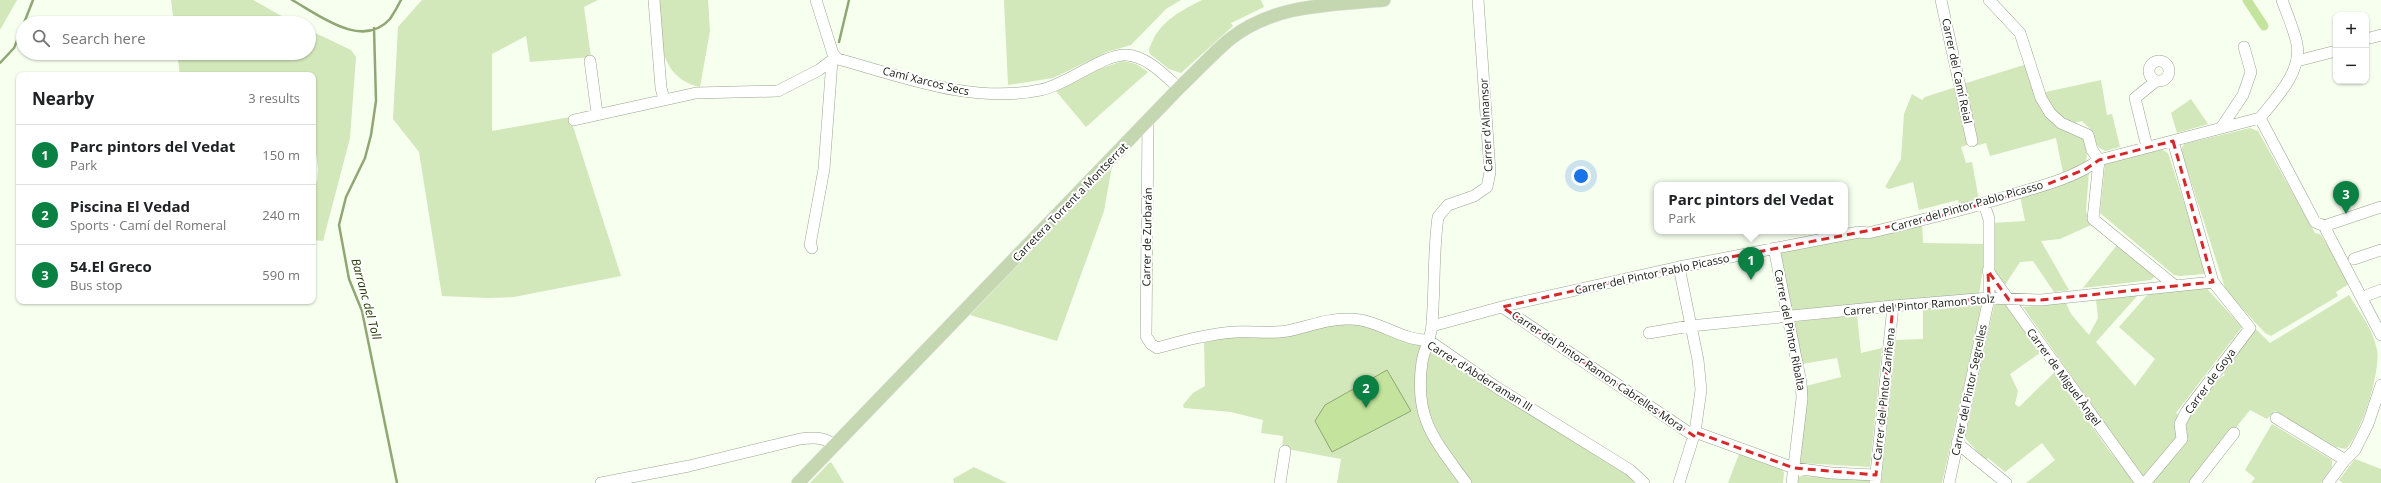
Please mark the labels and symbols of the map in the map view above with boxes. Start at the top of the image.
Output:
street label: Carrer del Camí Reial [1939,17,1976,125]
street label: Camí Xarcos Secs [881,63,971,99]
street label: Carrer d'Almansor [1476,77,1495,172]
street label: Carretera Torrent a Montserrat [1009,139,1131,264]
your location [1571,166,1591,186]
street label: Carrer del Pintor Pablo Picasso [1889,176,2045,234]
pin: 3 [2333,181,2359,214]
street label: Carrer de Zurbarán [1138,187,1155,287]
pin: 1 [1738,247,1764,280]
street label: Carrer del Pintor Pablo Picasso [1573,250,1731,297]
water label: Barranc del Toll [347,256,386,342]
street label: Carrer del Pintor Ribalta [1771,268,1810,392]
street label: Carrer del Pintor Ramon Stolz [1843,290,1995,319]
street label: Carrer del Pintor Ramon Cabrelles Mora [1509,307,1687,434]
street label: Carrer del Pintor Segrelles [1947,323,1990,457]
street label: Carrer de Miguel Àngel [2024,325,2105,429]
street label: Carrer del Pintor Zariñena [1869,327,1898,461]
street label: Carrer d'Abderraman III [1425,337,1536,414]
street label: Carrer de Goya [2181,345,2238,416]
pin: 2 [1353,375,1379,408]

